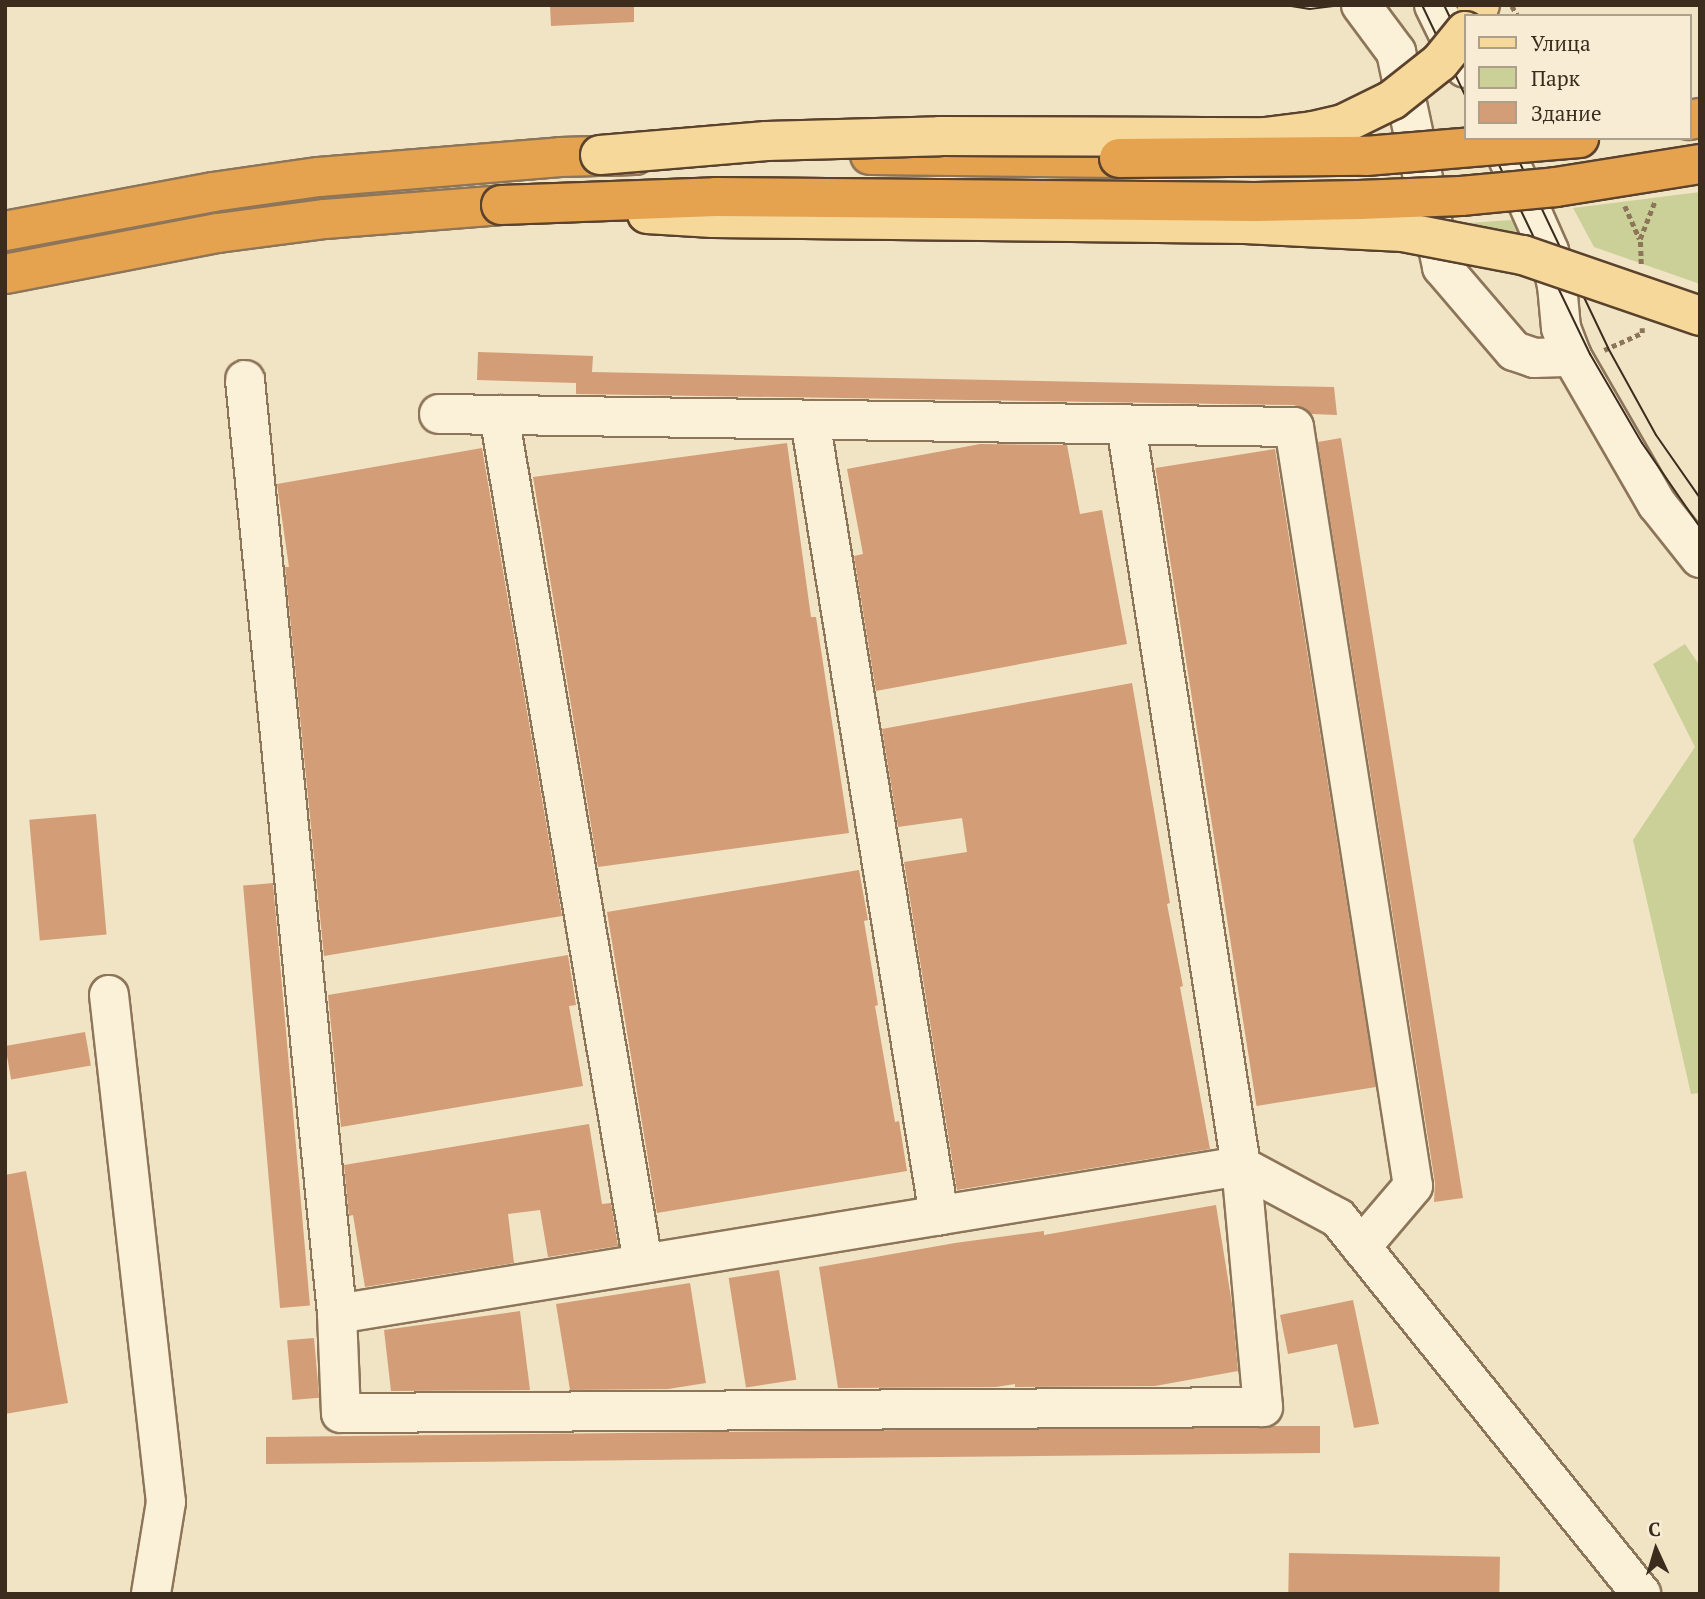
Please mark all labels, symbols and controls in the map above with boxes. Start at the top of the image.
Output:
legend [1464,14,1691,140]
text: Улица [1531,29,1591,57]
text: Парк [1531,64,1580,92]
text: Здание [1531,99,1602,127]
north arrow [1621,1515,1691,1585]
text: С [1647,1516,1662,1541]

